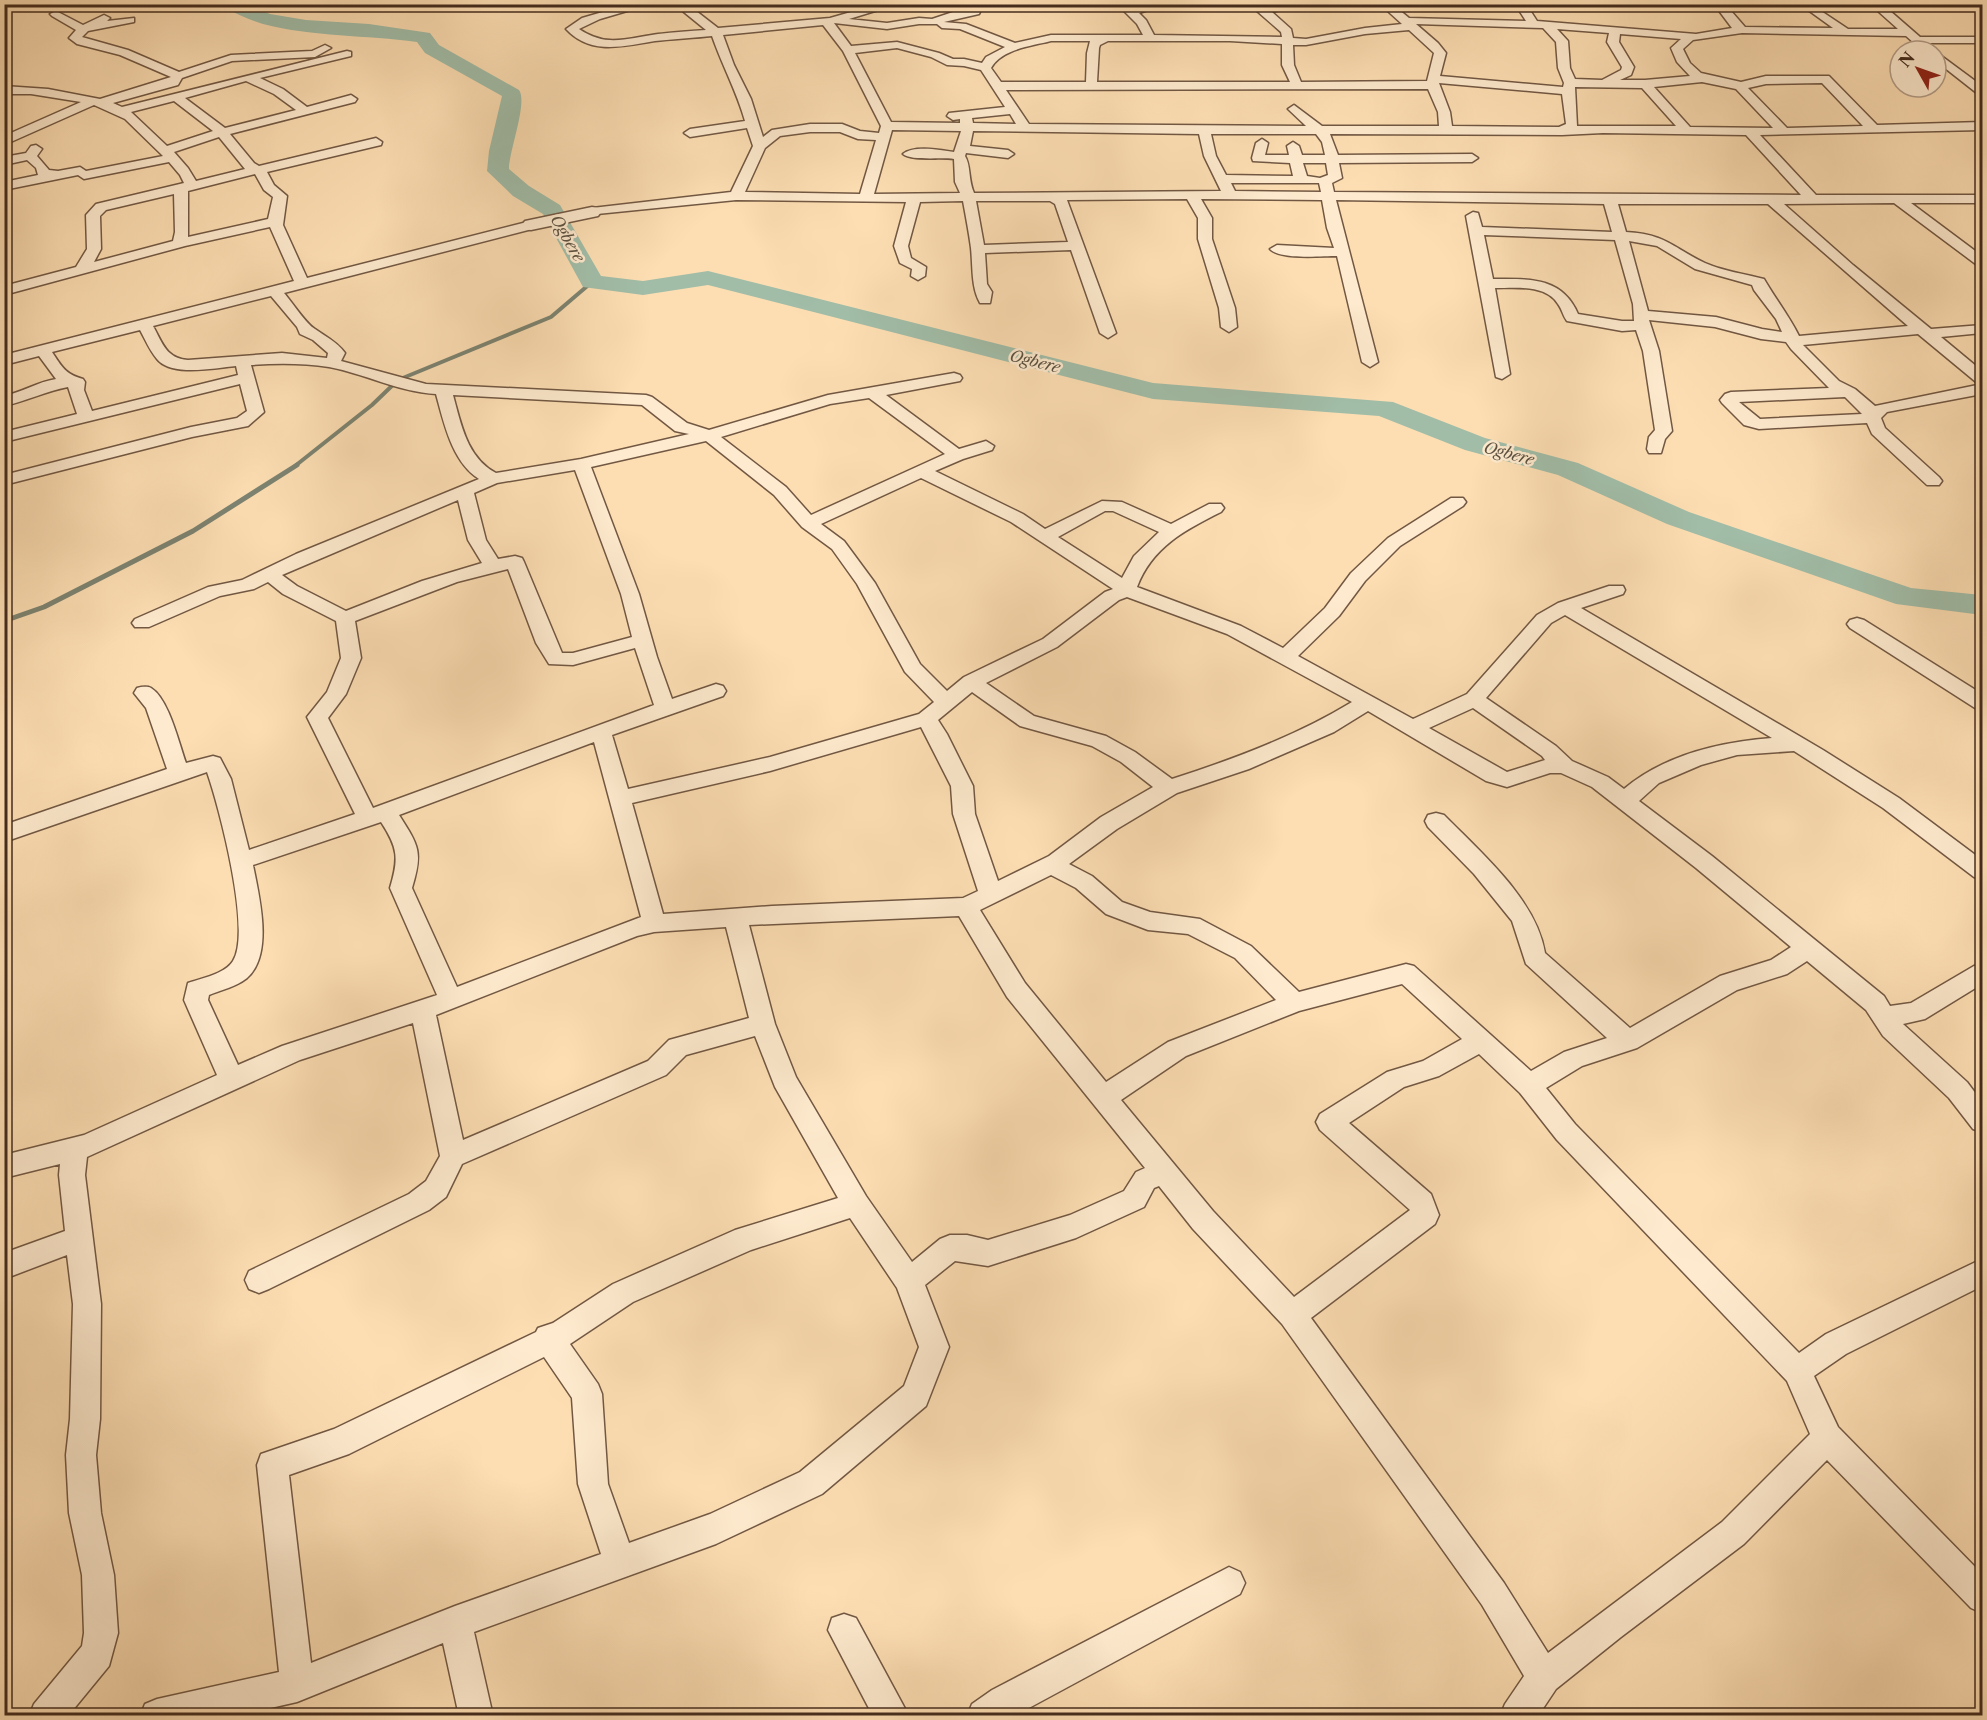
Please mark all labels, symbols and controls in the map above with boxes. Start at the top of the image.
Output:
north arrow [1888,39,1948,99]
text: N [1894,48,1919,71]
water label: Ogbere [547,211,590,266]
water label: Ogbere [1008,345,1064,377]
water label: Ogbere [1482,437,1538,470]

